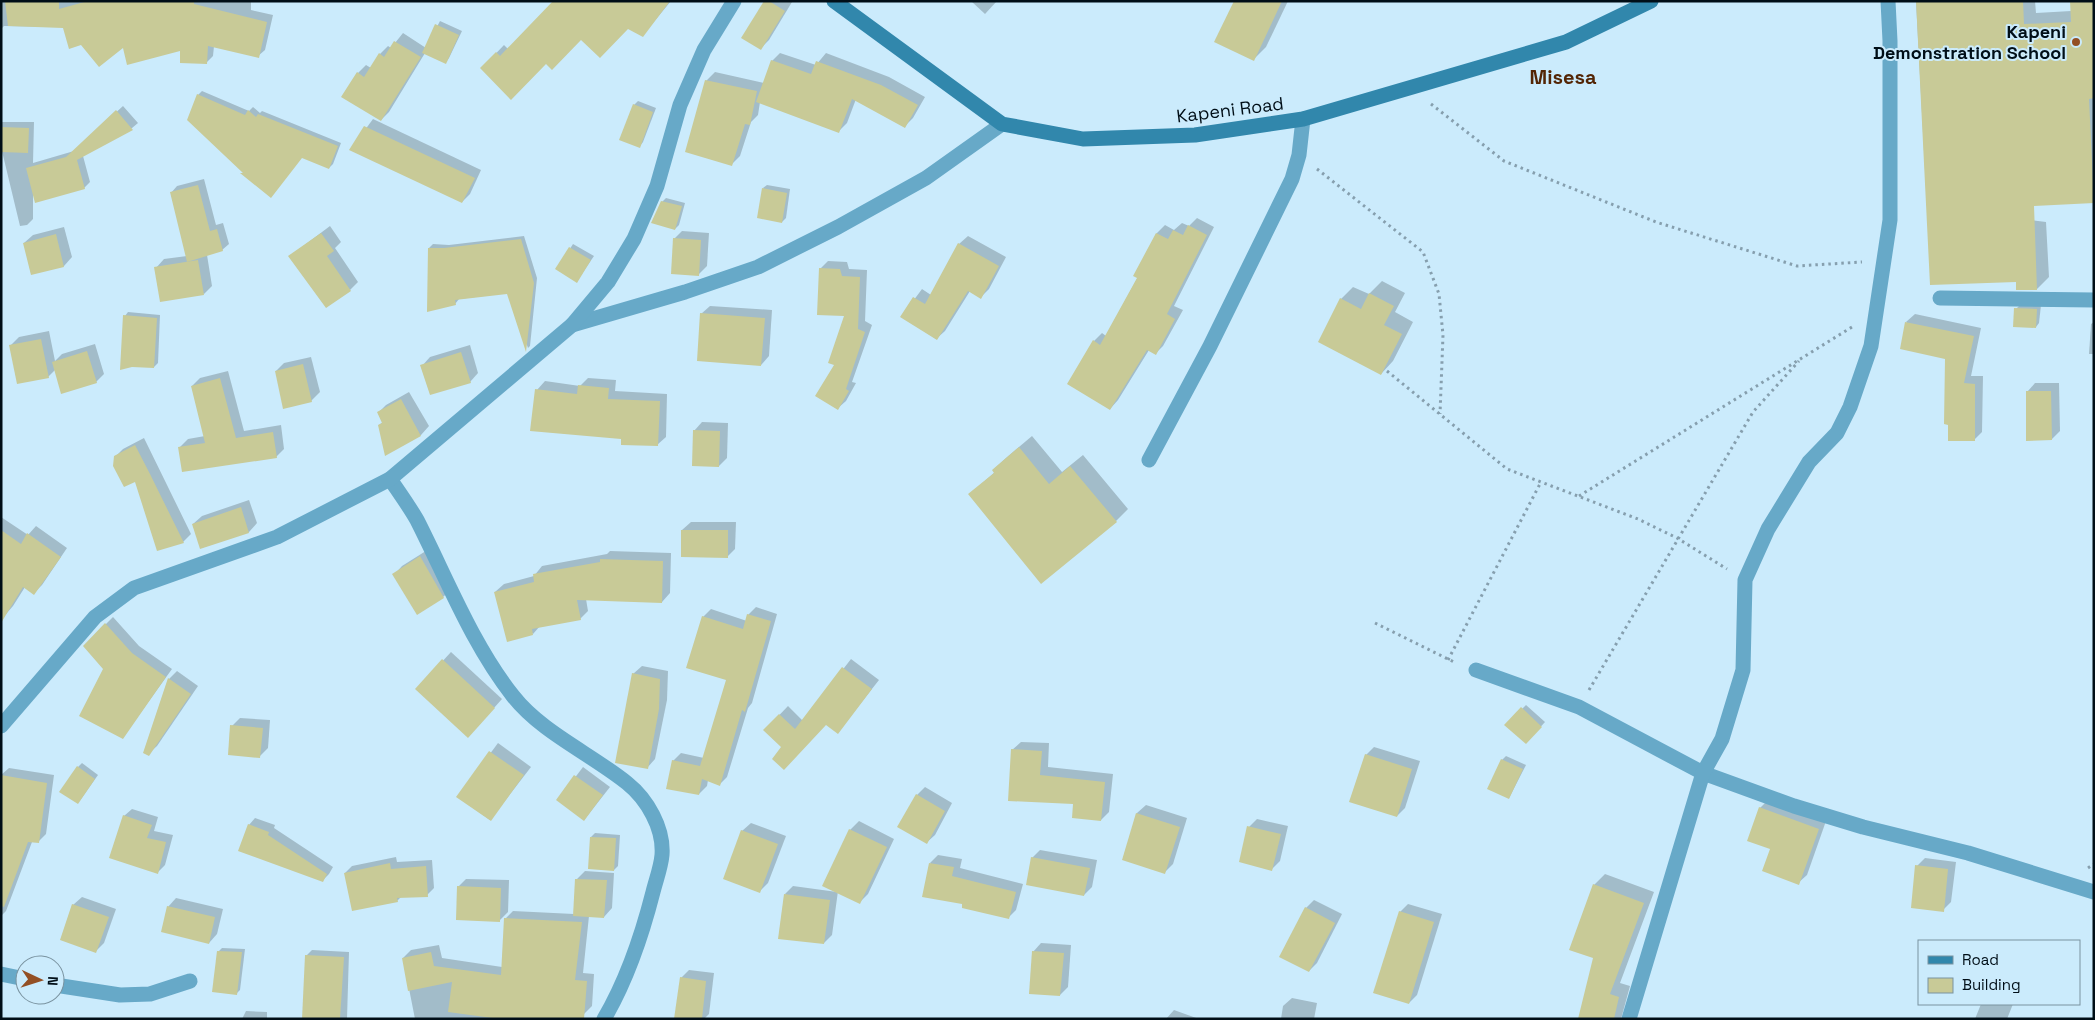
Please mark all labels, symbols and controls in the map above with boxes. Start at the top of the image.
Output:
place label: Kapeni Demonstration School [1873,20,2066,64]
marker: Kapeni Demonstration School [2070,36,2082,48]
district label: Misesa [1530,64,1597,90]
street label: Kapeni Road [1175,92,1285,127]
legend [1918,940,2080,1005]
text: Road [1962,950,1999,969]
north arrow [15,955,65,1005]
text: Building [1962,975,2021,994]
text: N [44,976,62,986]

